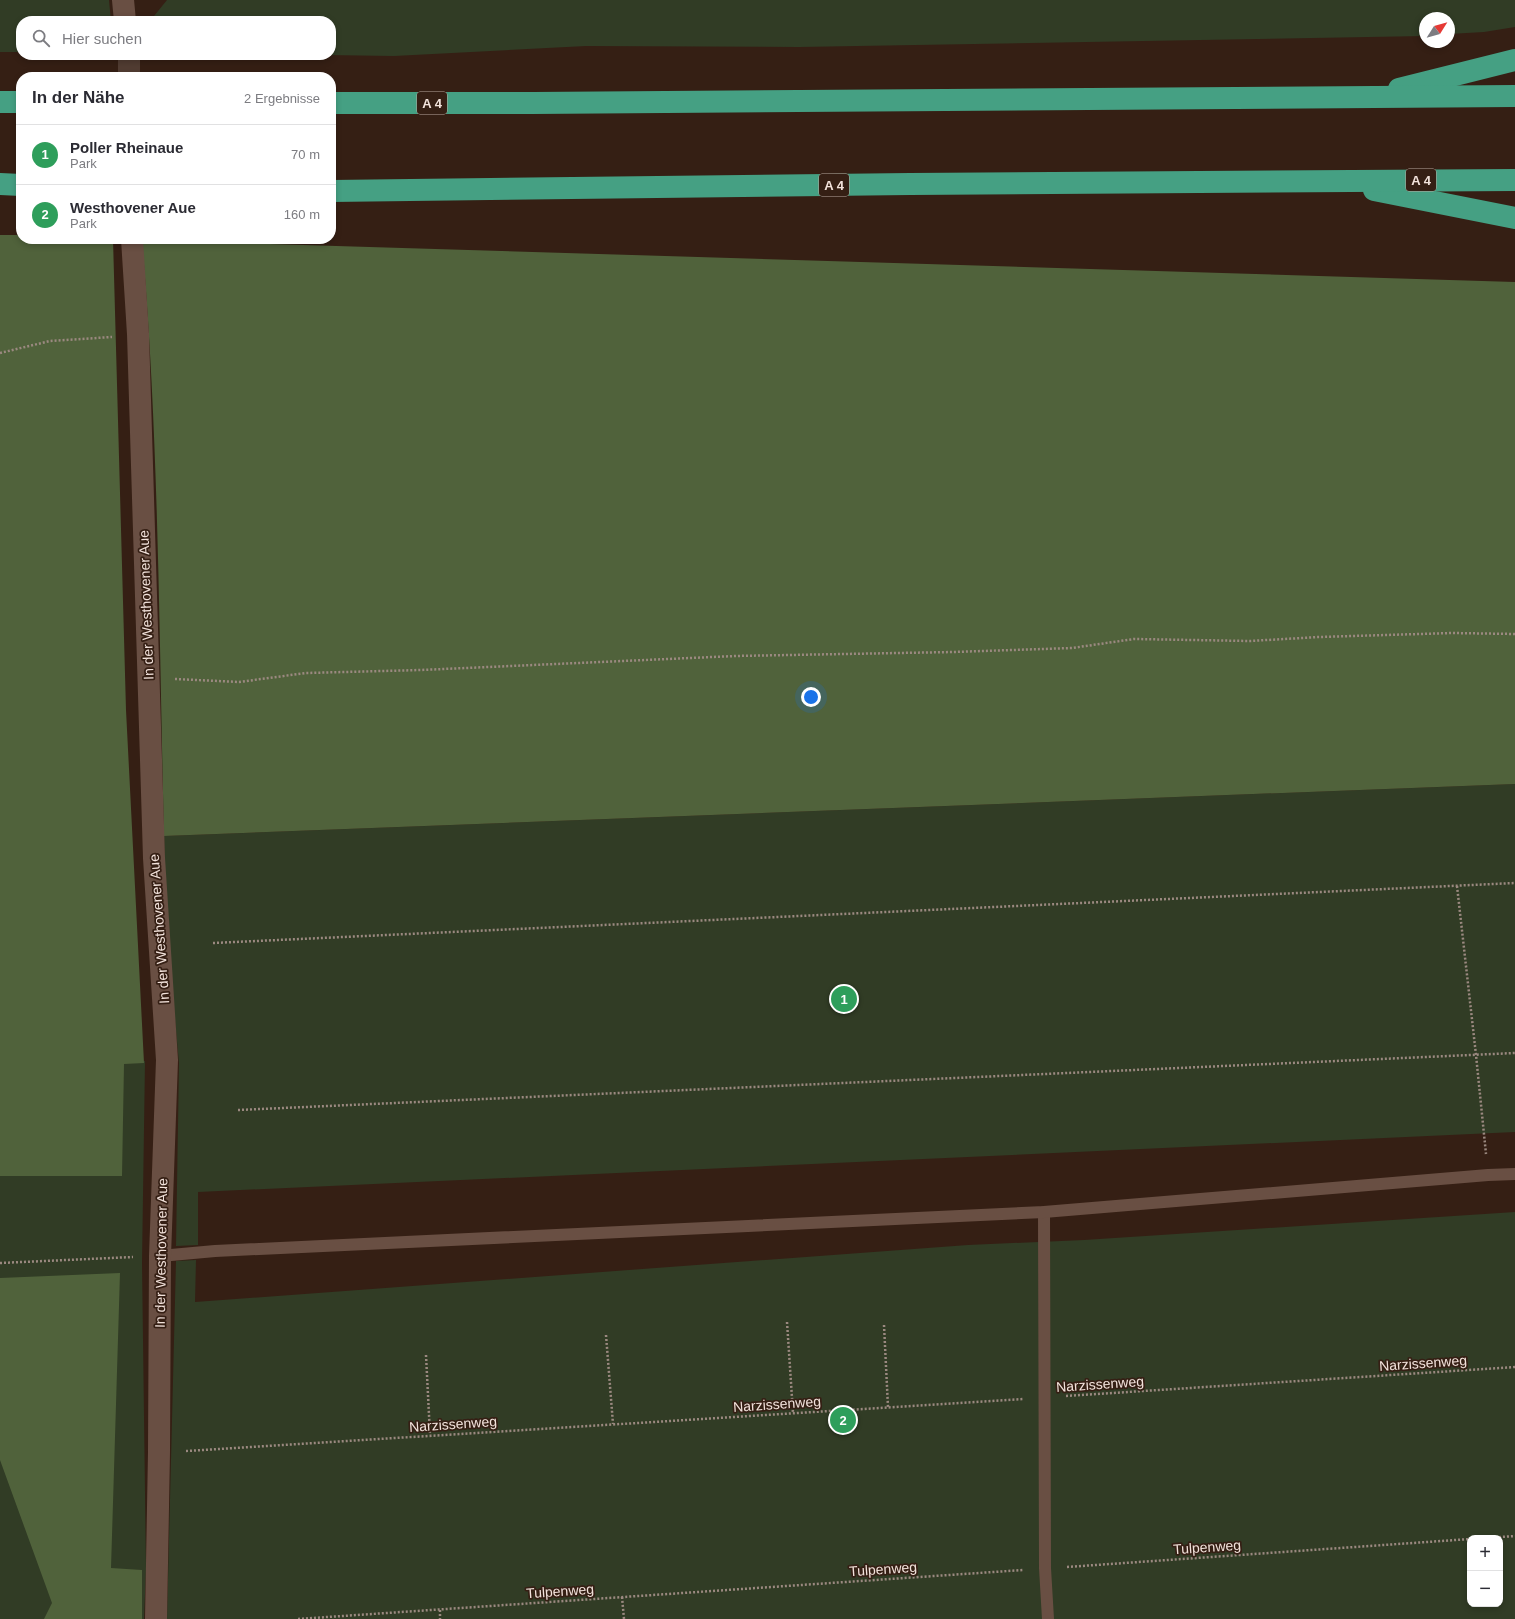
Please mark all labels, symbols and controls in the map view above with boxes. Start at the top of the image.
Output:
north arrow [1419,12,1455,48]
search box [16,16,336,60]
icon: search [30,27,52,49]
text: Hier suchen [62,30,142,47]
text: In der Nähe [32,88,125,107]
text: 2 Ergebnisse [244,91,320,106]
road number: A 4 [417,92,447,114]
text: Poller Rheinaue [70,139,183,156]
text: 1 [41,147,49,162]
text: 70 m [291,147,320,162]
text: Park [70,156,97,171]
road number: A 4 [1406,169,1436,191]
road number: A 4 [819,174,849,196]
text: Westhovener Aue [70,199,196,216]
text: 2 [41,207,49,222]
text: 160 m [284,207,320,222]
text: Park [70,216,97,231]
street label: In der Westhovener Aue [135,530,157,680]
your location [801,687,821,707]
street label: In der Westhovener Aue [146,853,172,1004]
pin: 1 [831,984,857,1014]
street label: In der Westhovener Aue [152,1178,170,1328]
street label: Narzissenweg [1379,1352,1467,1374]
street label: Narzissenweg [1056,1373,1144,1395]
street label: Narzissenweg [733,1393,821,1415]
pin: 2 [830,1405,856,1435]
street label: Narzissenweg [409,1413,497,1435]
map controls [1467,1535,1503,1607]
button: + [1467,1535,1503,1571]
street label: Tulpenweg [1173,1537,1241,1557]
street label: Tulpenweg [849,1559,917,1579]
button: − [1467,1571,1503,1607]
street label: Tulpenweg [526,1581,594,1601]

